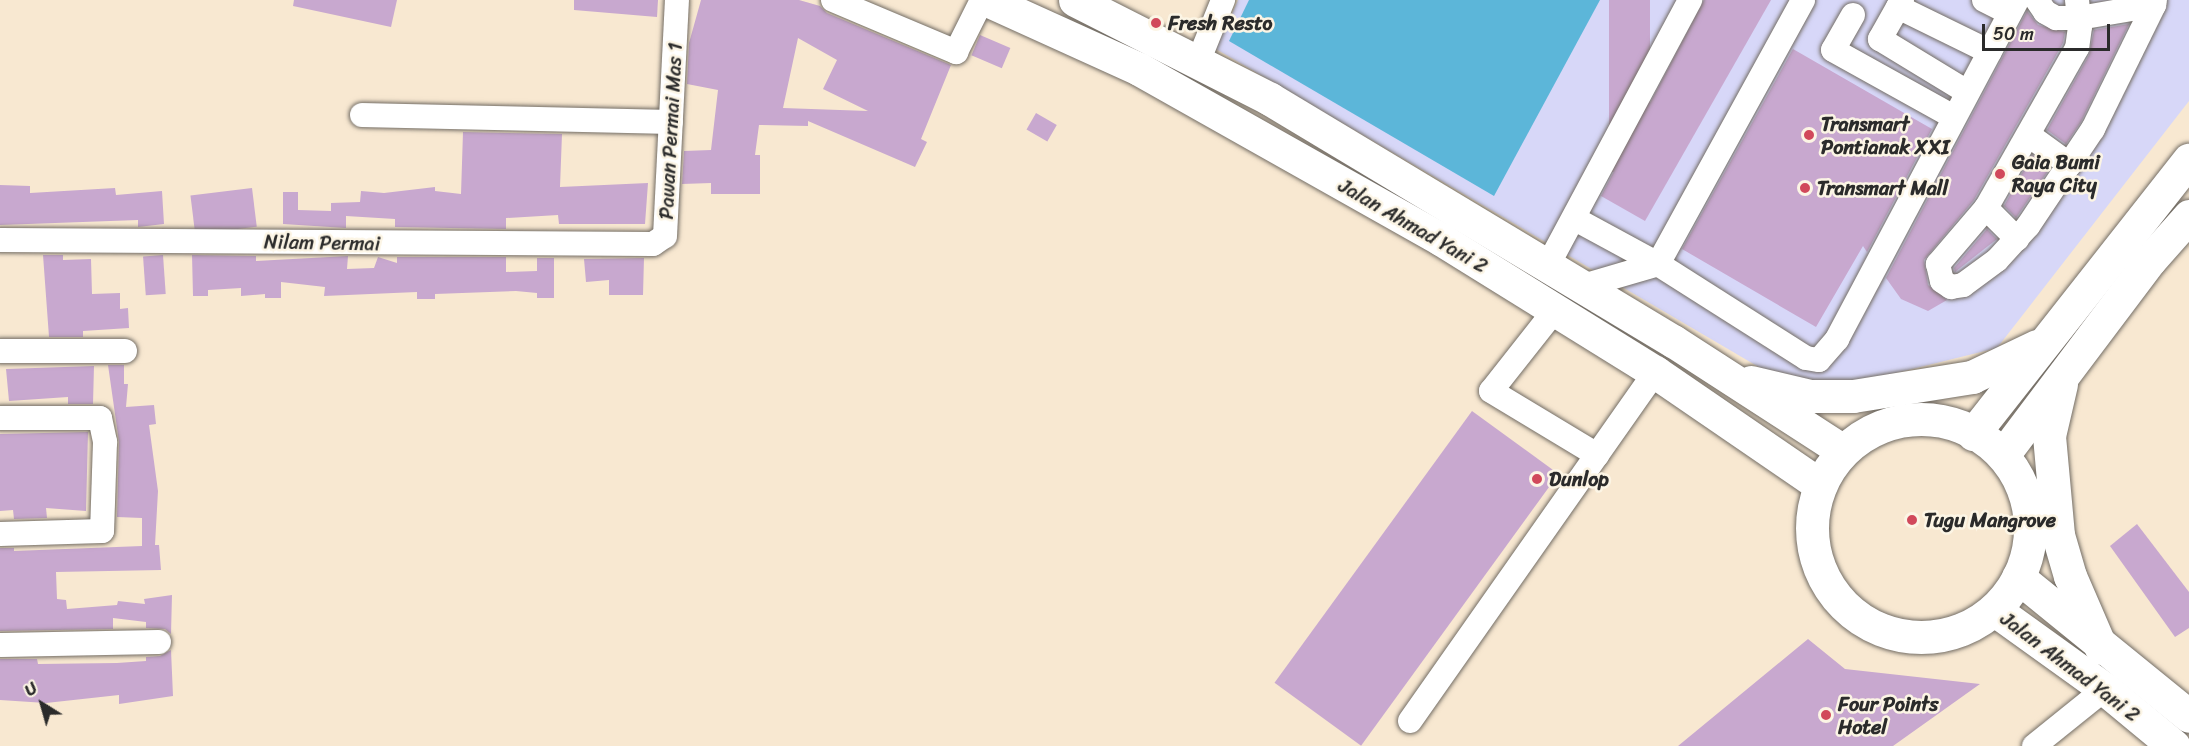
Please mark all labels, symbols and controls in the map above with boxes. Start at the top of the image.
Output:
place label: Fresh Resto [1168,11,1273,35]
scale bar [1985,12,2112,50]
marker: Fresh Resto [1149,16,1163,30]
text: 50 m [1993,18,2034,50]
street label: Pawan Permai Mas 1 [654,41,688,221]
place label: Transmart Pontianak XXI [1821,112,1949,159]
marker: Transmart Pontianak XXI [1802,128,1816,142]
place label: Gaia Bumi Raya City [2012,150,2099,197]
marker: Gaia Bumi Raya City [1993,167,2007,181]
street label: Jalan Ahmad Yani 2 [1334,174,1492,278]
place label: Transmart Mall [1817,176,1948,200]
marker: Transmart Mall [1798,181,1812,195]
street label: Nilam Permai [263,230,381,256]
place label: Dunlop [1549,467,1609,491]
marker: Dunlop [1530,472,1544,486]
place label: Tugu Mangrove [1924,508,2055,532]
marker: Tugu Mangrove [1905,513,1919,527]
street label: Jalan Ahmad Yani 2 [1996,607,2144,727]
north arrow [12,674,72,734]
text: U [18,674,44,704]
place label: Four Points Hotel [1838,692,1939,739]
marker: Four Points Hotel [1819,708,1833,722]

